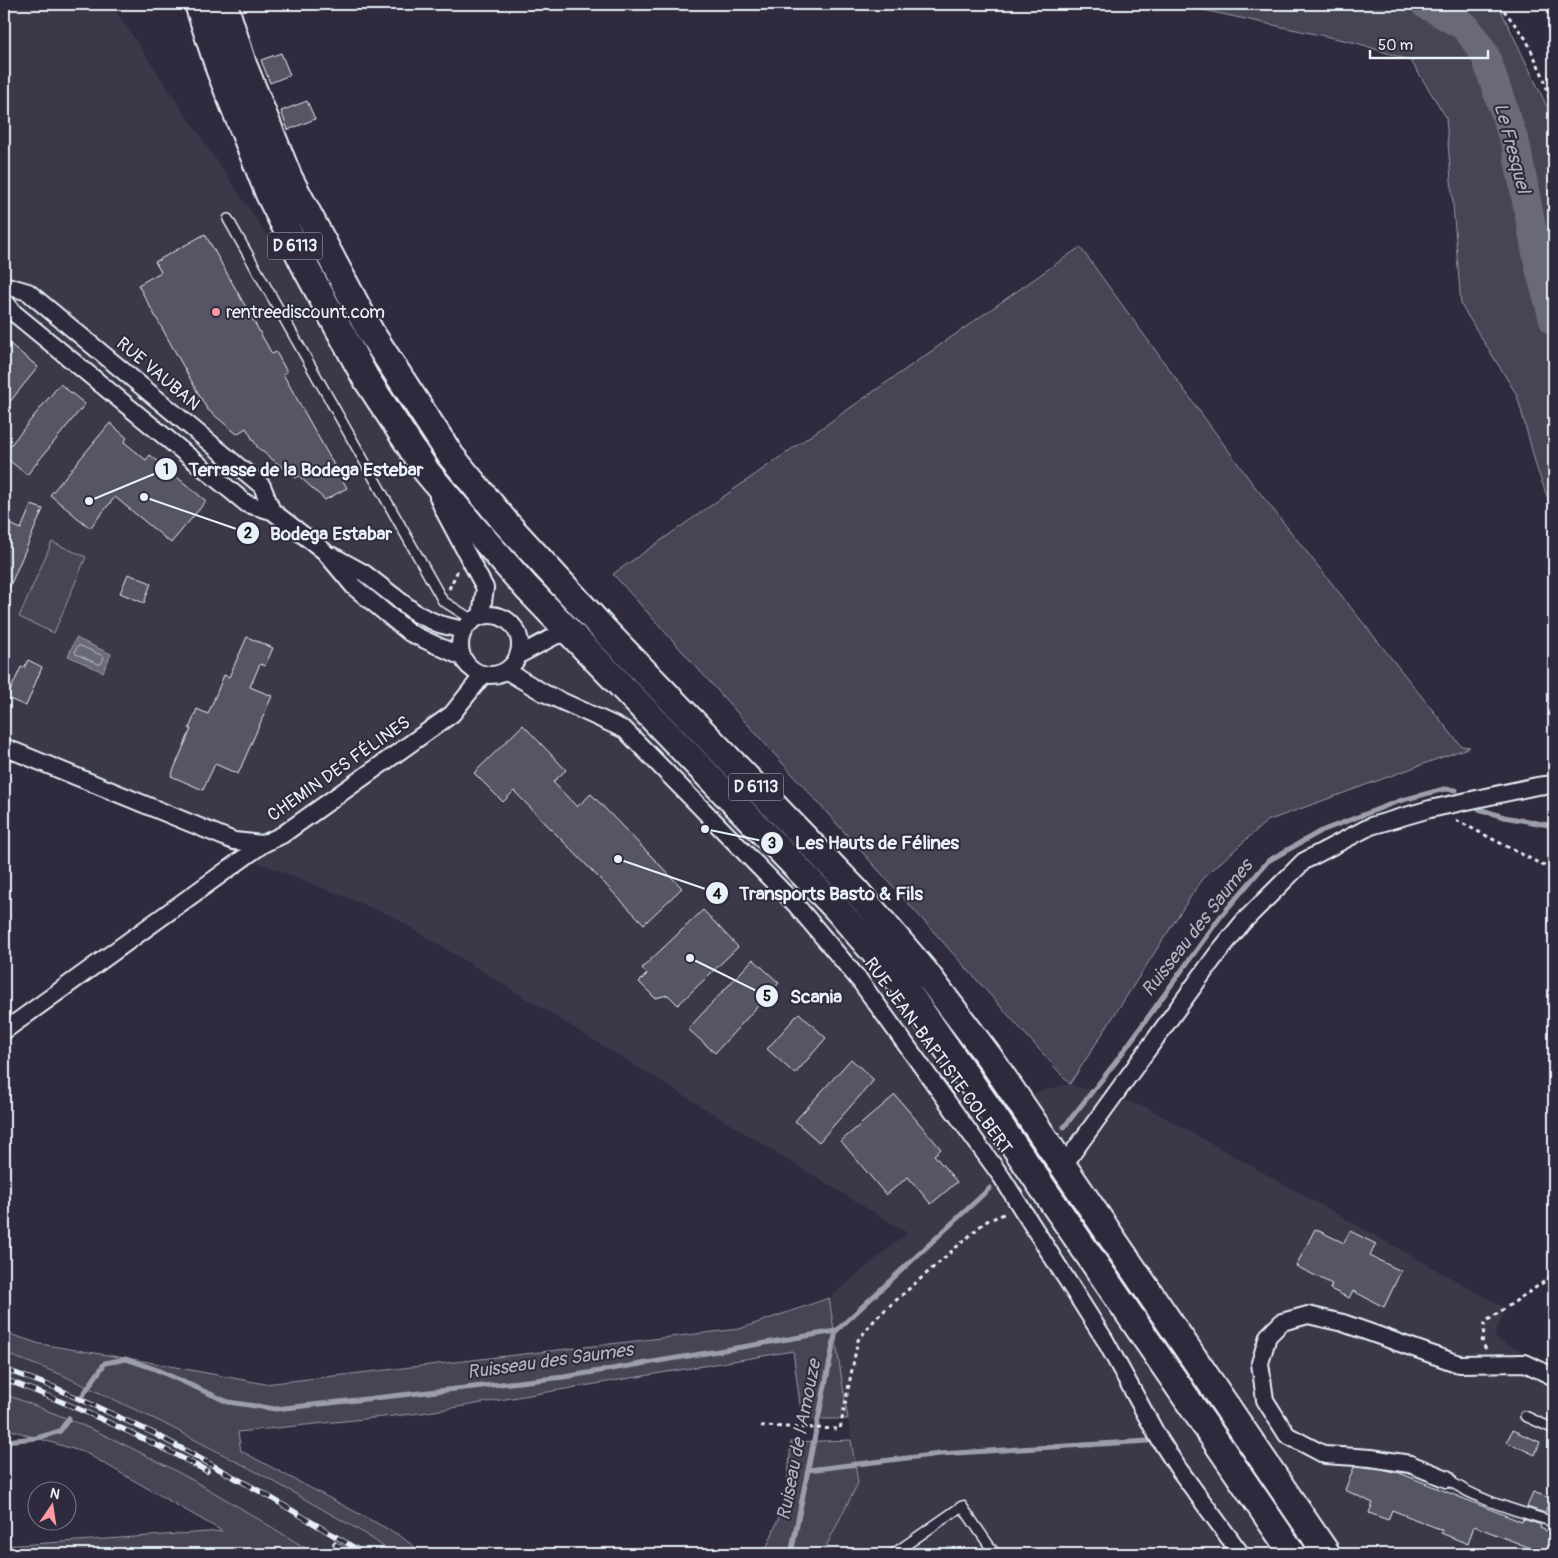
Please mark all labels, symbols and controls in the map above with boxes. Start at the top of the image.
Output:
scale bar [1370,28,1488,60]
text: 50 m [1378,36,1413,55]
water label: Le Fresquel [1488,100,1536,198]
road number: D 6113 [268,232,322,260]
place label: rentreediscount.com [226,301,385,324]
marker: rentreediscount.com [210,306,222,318]
street label: RUE VAUBAN [111,332,205,416]
callout: Terrasse de la Bodega Estebar [154,452,434,486]
text: Terrasse de la Bodega Estebar [188,458,424,482]
text: 1 [163,460,169,479]
callout: Bodega Estabar [235,516,403,550]
text: Bodega Estabar [270,522,392,546]
text: 2 [244,524,252,543]
street label: CHEMIN DES FÉLINES [263,711,415,827]
road number: D 6113 [728,774,784,800]
callout: Les Hauts de Félines [760,826,969,860]
text: Les Hauts de Félines [795,831,959,855]
text: 3 [768,834,776,853]
water label: Ruisseau des Saumes [1136,853,1259,1001]
callout: Transports Basto & Fils [704,876,933,910]
text: Transports Basto & Fils [738,882,924,906]
text: 4 [713,885,722,904]
street label: RUE JEAN-BAPTISTE COLBERT [859,953,1017,1159]
callout: Scania [755,979,852,1013]
text: Scania [790,985,842,1009]
text: 5 [763,987,771,1006]
water label: Ruisseau des Saumes [466,1337,637,1385]
water label: Ruiseau de l'Amouze [772,1356,827,1522]
north arrow [28,1480,78,1530]
text: N [48,1484,61,1503]

